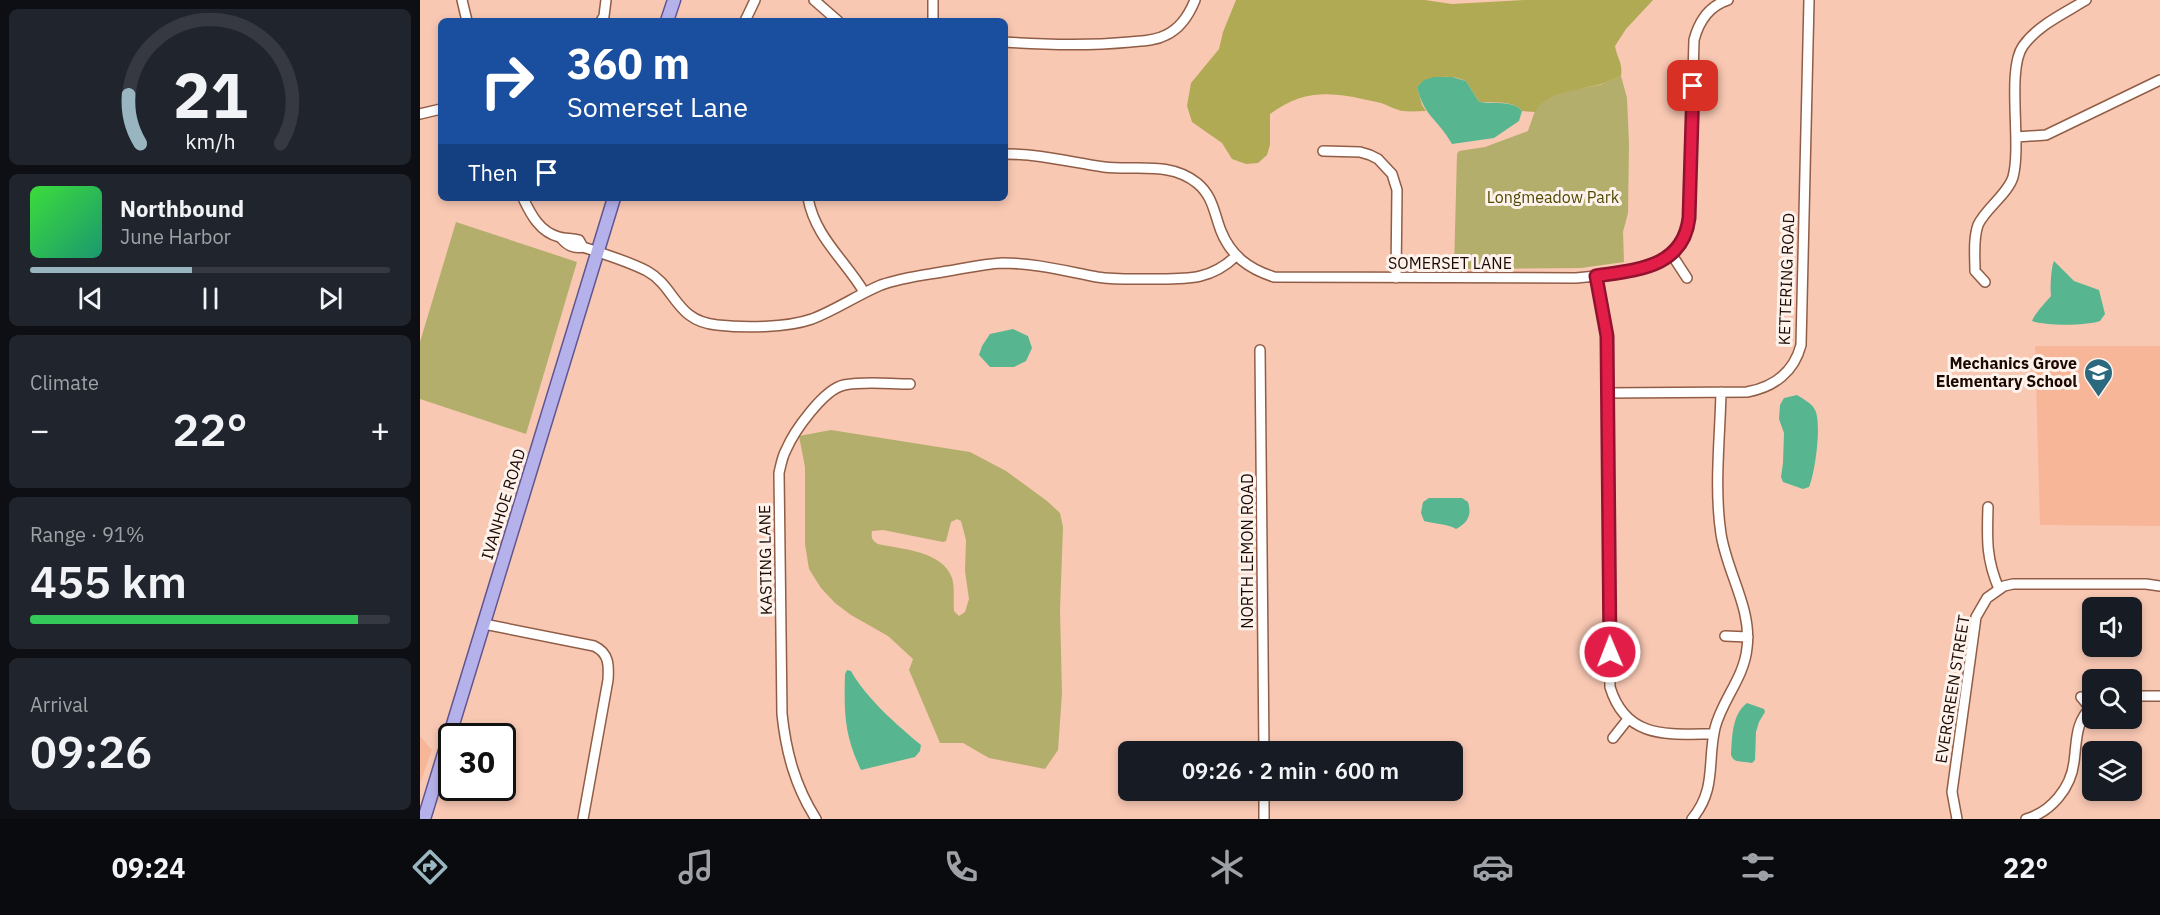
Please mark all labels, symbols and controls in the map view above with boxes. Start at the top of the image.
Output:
text: 360 m [567,36,690,91]
icon: right [468,42,546,120]
text: 21 [173,54,247,135]
pin [1667,60,1718,111]
icon: arrive [1676,69,1709,102]
text: Somerset Lane [567,89,748,124]
text: km/h [185,127,235,155]
icon: arrive [530,156,563,189]
text: Then [468,158,518,187]
park label: Longmeadow Park [1487,187,1620,207]
text: Northbound [120,194,244,223]
street label: KETTERING ROAD [1774,212,1798,346]
text: June Harbor [120,223,231,250]
street label: SOMERSET LANE [1388,253,1512,273]
icon: previous [74,282,107,315]
icon: pause [194,282,227,315]
icon: next [314,282,347,315]
place label: Mechanics Grove Elementary School [1936,353,2077,391]
school or university icon: Mechanics Grove Elementary School [2082,356,2114,398]
text: Climate [30,369,99,396]
text: 22° [172,400,248,458]
text: − [30,408,50,451]
text: + [370,408,390,451]
street label: IVANHOE ROAD [477,446,529,562]
street label: NORTH LEMON ROAD [1237,473,1257,629]
street label: KASTING LANE [754,505,776,615]
text: Range · 91% [30,521,145,548]
text: 455 km [30,552,187,610]
map controls [2082,597,2142,801]
button: sound [2082,597,2142,657]
street label: EVERGREEN STREET [1930,613,1974,765]
position arrow [1578,620,1642,684]
button: search [2082,669,2142,729]
text: Arrival [30,691,88,718]
text: 09:26 [30,722,152,780]
speed limit sign: 30 [438,723,516,801]
button: layers [2082,741,2142,801]
text: 09:26 · 2 min · 600 m [1182,756,1399,785]
icon: directions [409,846,451,888]
icon: music [675,846,717,888]
icon: phone [940,846,982,888]
icon: climate [1206,846,1248,888]
icon: car [1472,846,1514,888]
icon: filters [1737,846,1779,888]
text: 09:24 [112,850,186,885]
text: 22° [2003,850,2048,885]

